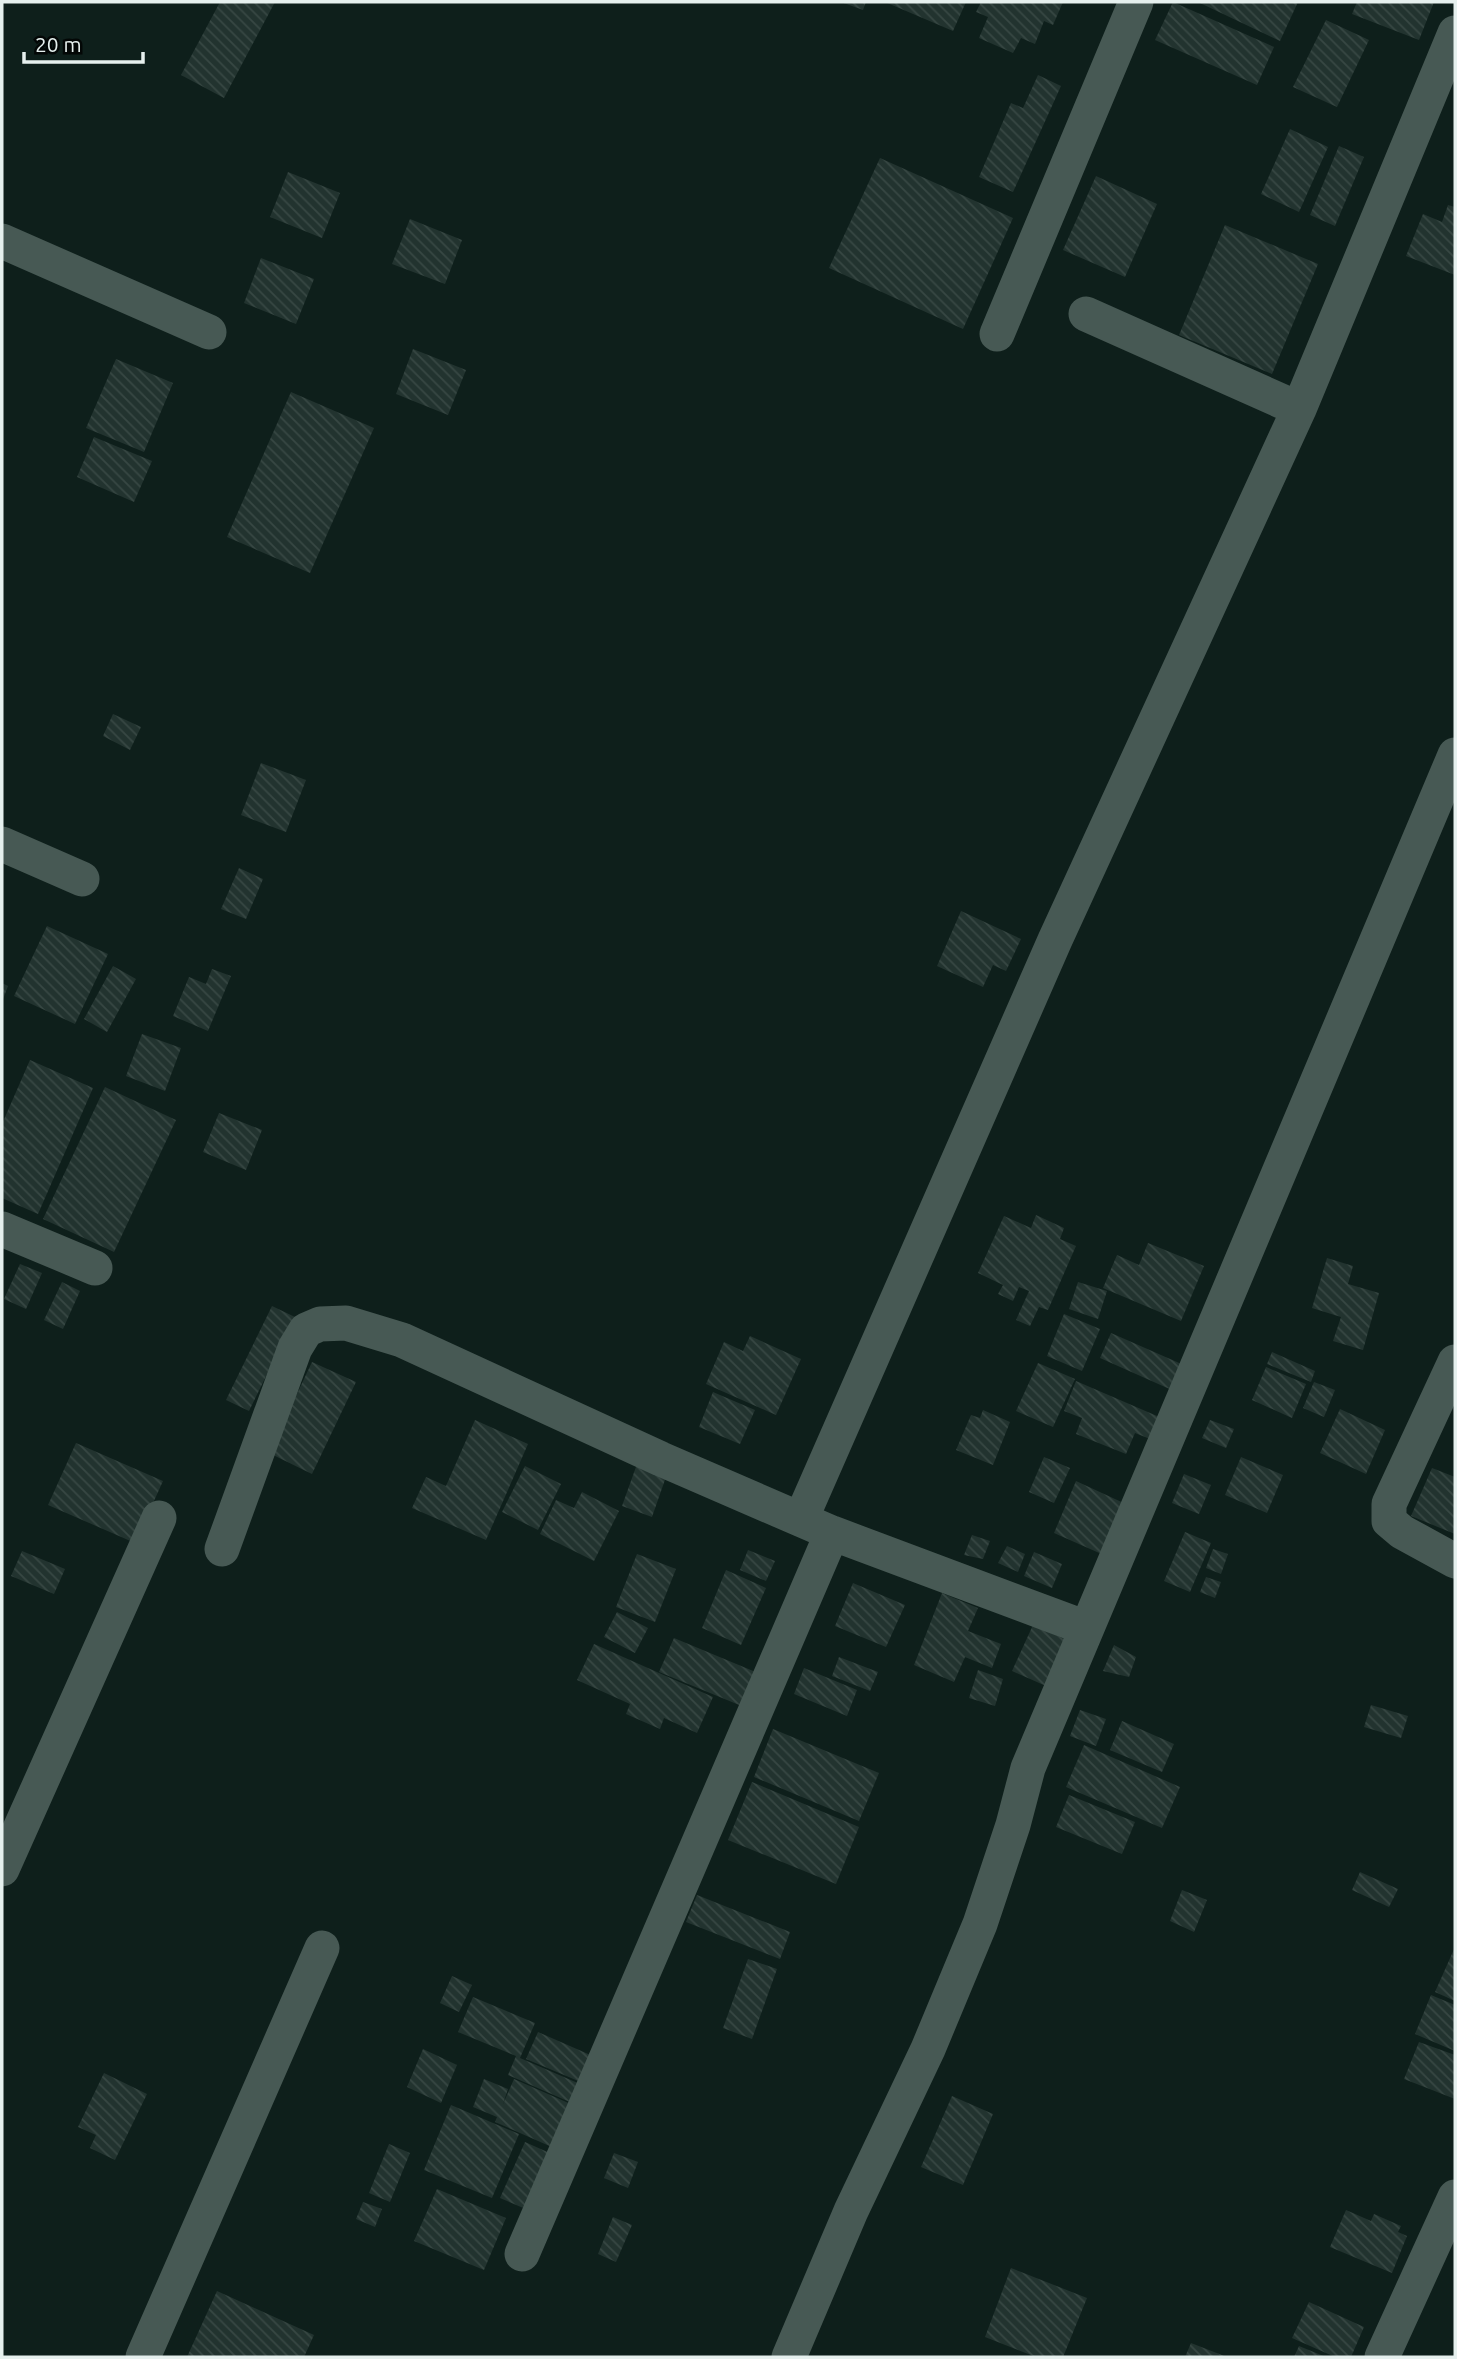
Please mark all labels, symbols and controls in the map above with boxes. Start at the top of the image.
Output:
scale bar [24,21,144,65]
text: 20 m [35,32,82,56]

